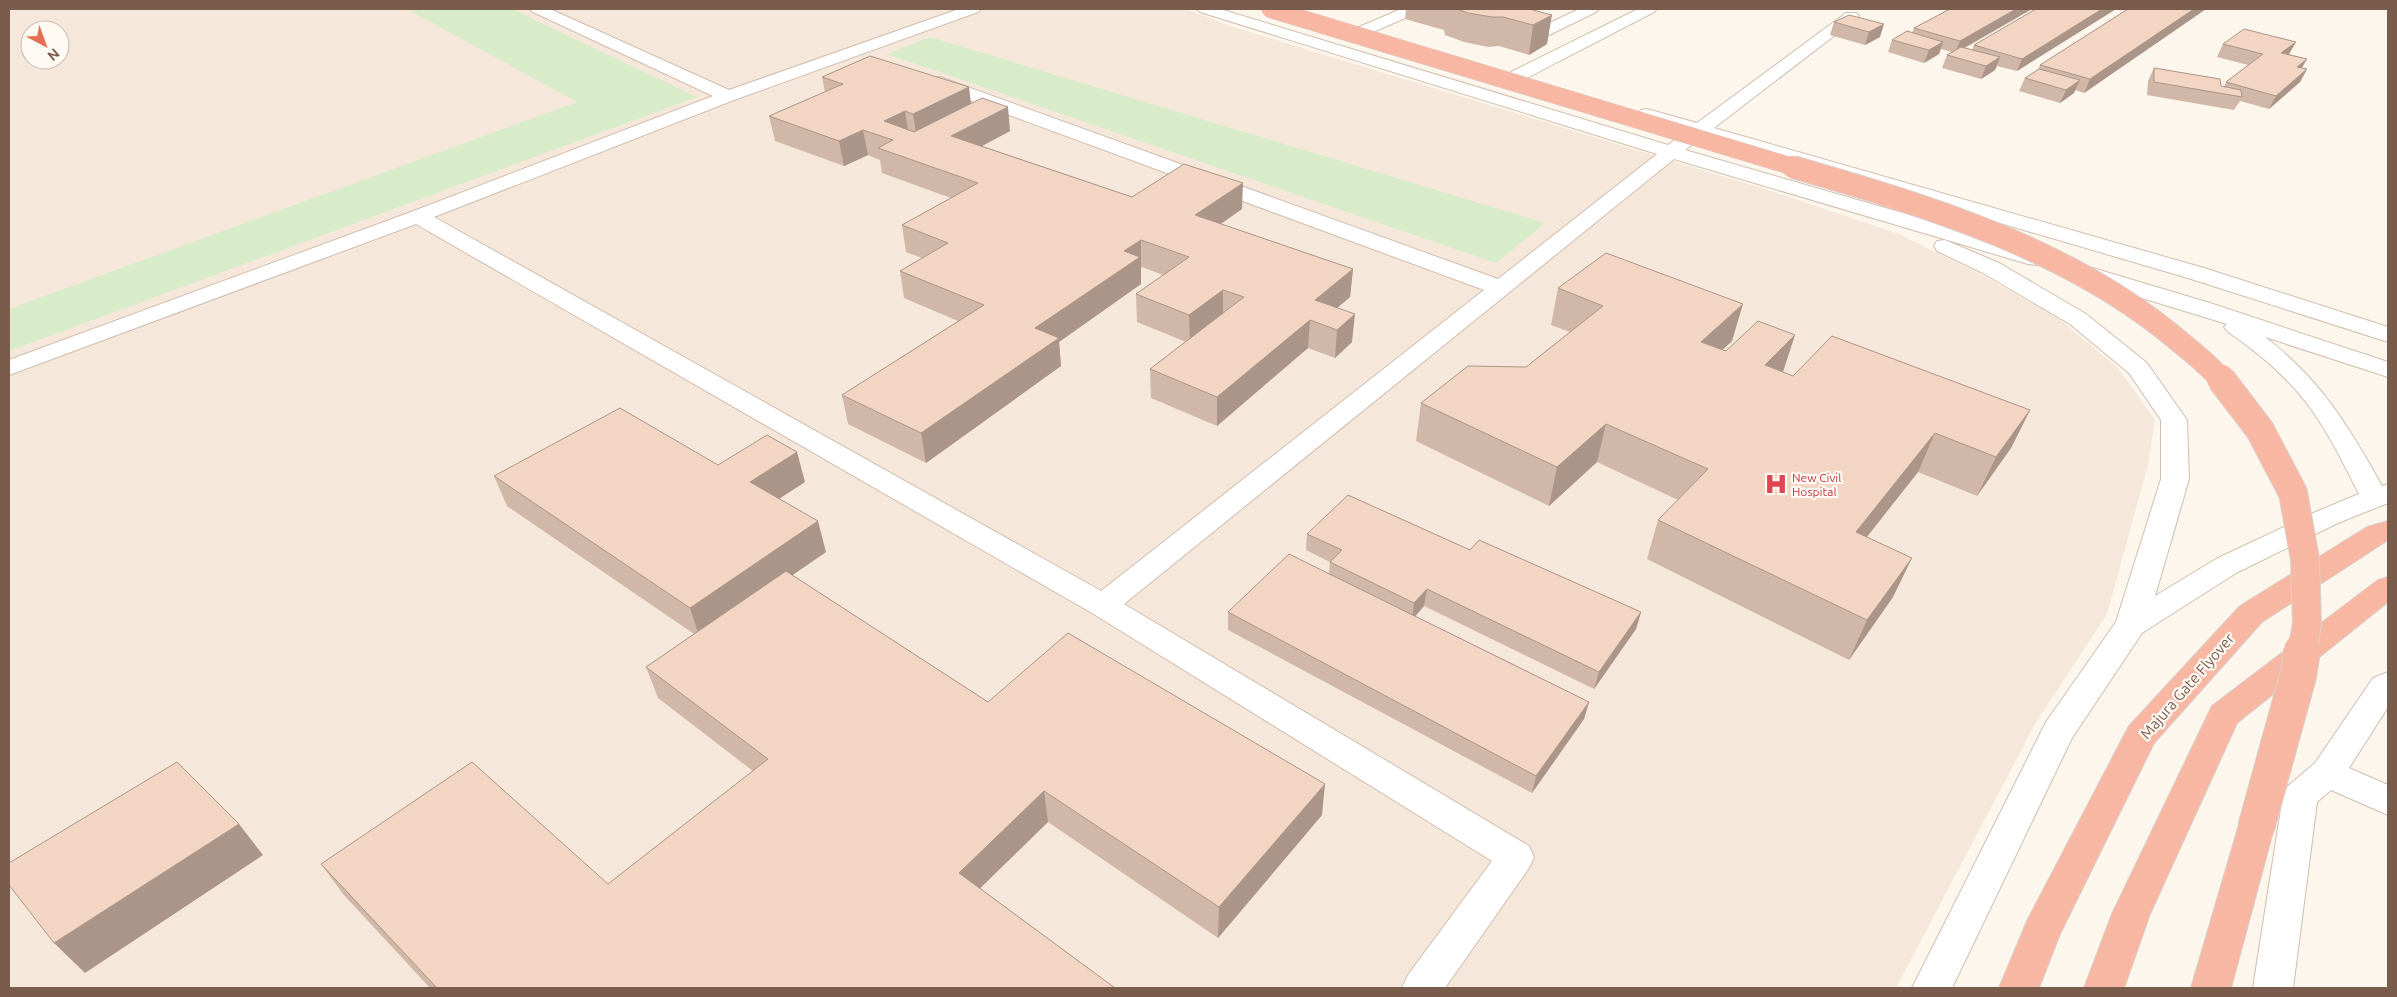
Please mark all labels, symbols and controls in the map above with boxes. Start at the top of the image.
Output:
north arrow [20,20,70,70]
text: N [44,45,63,64]
hospital icon: New Civil Hospital [1763,471,1789,497]
place label: New Civil Hospital [1792,471,1841,498]
street label: Majura Gate Flyover [2137,630,2238,742]

